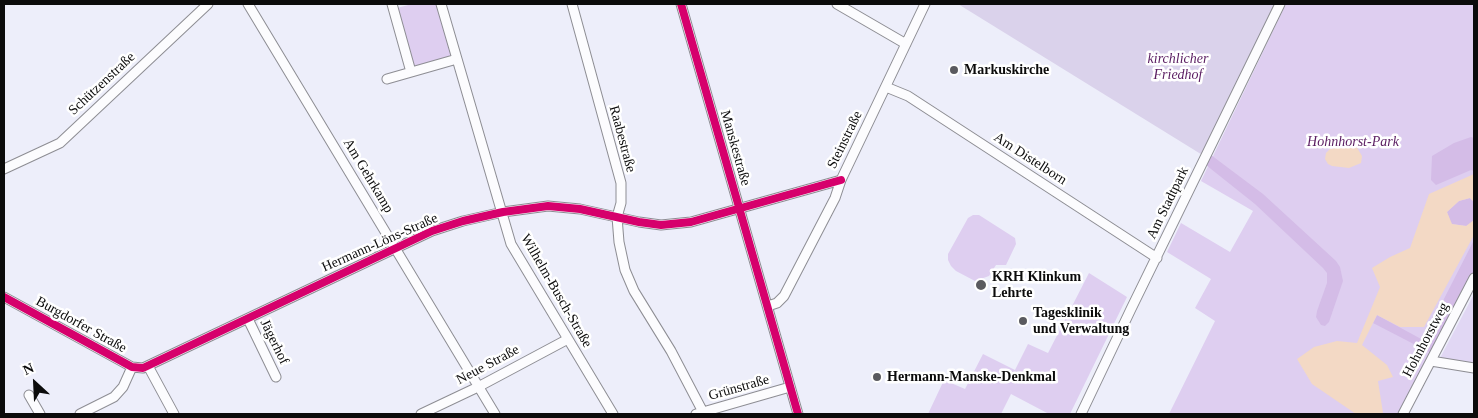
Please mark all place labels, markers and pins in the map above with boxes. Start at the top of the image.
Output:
place label: Markuskirche [964,62,1049,78]
marker: Markuskirche [948,64,960,76]
place label: KRH Klinkum Lehrte [992,269,1081,302]
marker: KRH Klinkum Lehrte [974,278,988,292]
place label: Tagesklinik und Verwaltung [1033,305,1129,338]
marker: Tagesklinik und Verwaltung [1017,315,1029,327]
place label: Hermann-Manske-Denkmal [887,369,1056,385]
marker: Hermann-Manske-Denkmal [871,371,883,383]

